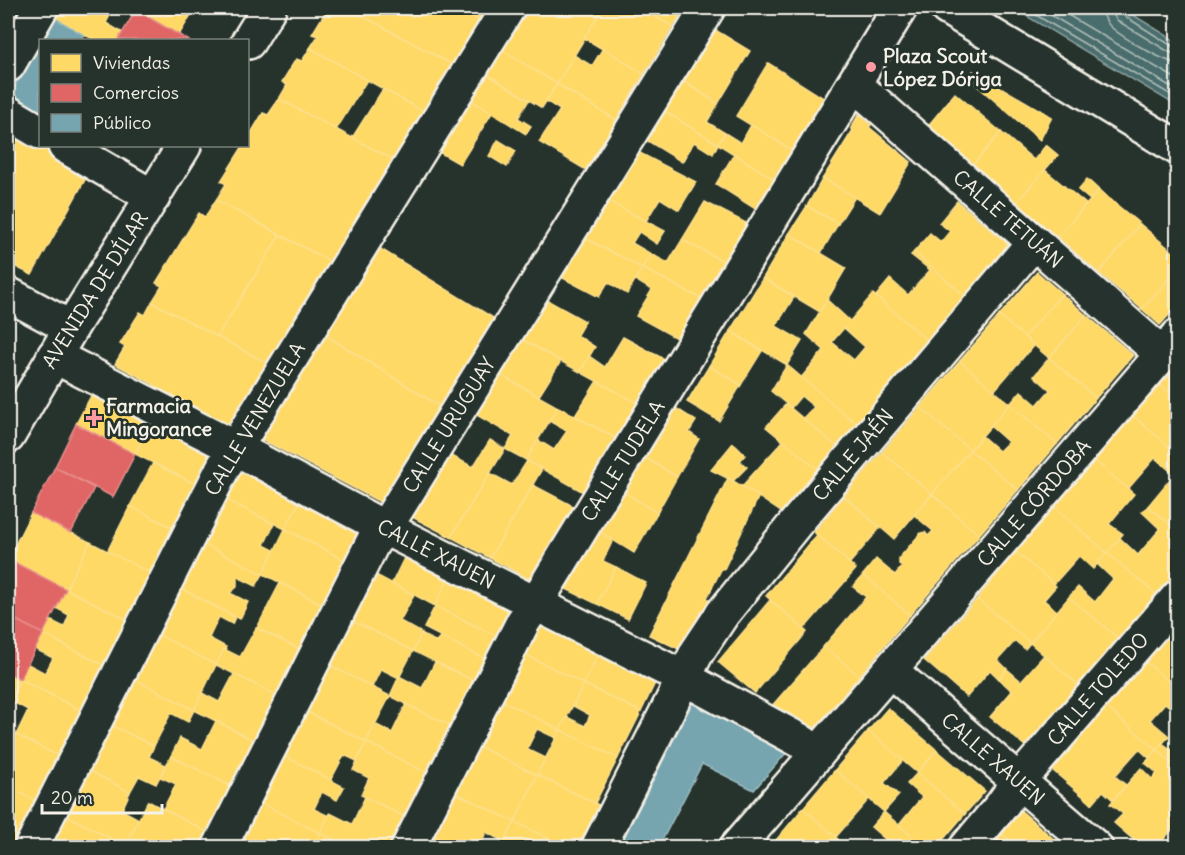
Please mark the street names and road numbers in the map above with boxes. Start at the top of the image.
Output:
street label: CALLE TETUÁN [948,164,1068,273]
street label: AVENIDA DE DÍLAR [36,206,153,373]
street label: CALLE VENEZUELA [199,337,310,500]
street label: CALLE URUGUAY [397,352,500,497]
street label: CALLE TUDELA [575,395,670,526]
street label: CALLE JAÉN [807,403,899,506]
street label: CALLE CÓRDOBA [971,434,1096,572]
street label: CALLE XAUEN [373,513,499,594]
street label: CALLE TOLEDO [1042,627,1154,750]
street label: CALLE XAUEN [936,707,1050,810]

